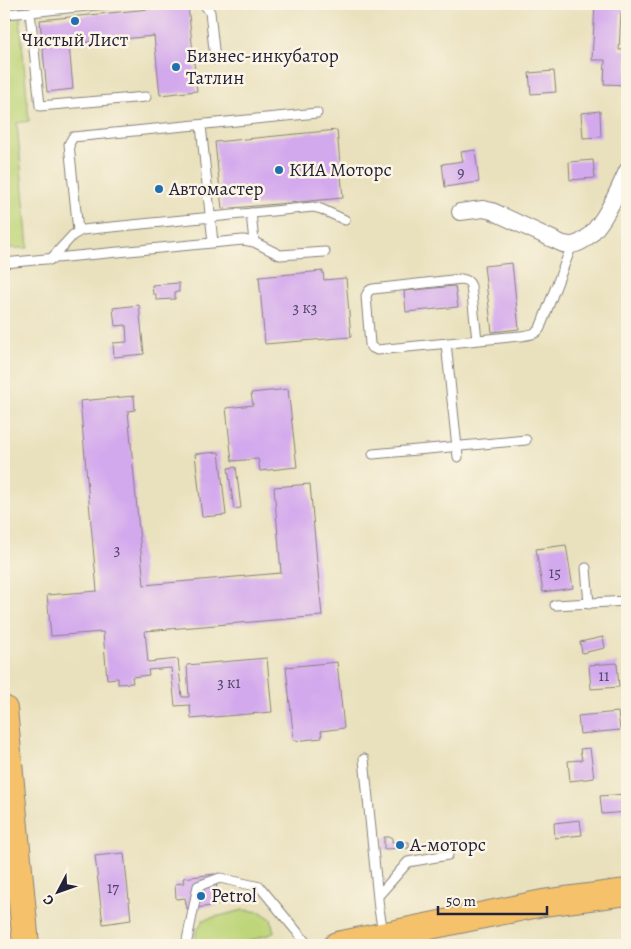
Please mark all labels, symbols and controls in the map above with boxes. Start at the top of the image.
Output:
marker: Чистый Лист [69,15,81,27]
place label: Чистый Лист [22,27,129,53]
place label: Бизнес-инкубатор Татлин [186,43,339,91]
marker: Бизнес-инкубатор Татлин [170,61,182,73]
place label: КИА Моторс [289,157,392,183]
house number: 9 [457,162,465,184]
marker: КИА Моторс [273,164,285,176]
place label: Автомастер [168,176,264,202]
marker: Автомастер [153,183,165,195]
house number: 3 к3 [293,297,317,319]
house number: 3 [114,539,120,561]
house number: 15 [549,562,561,584]
house number: 11 [599,665,610,687]
house number: 3 к1 [217,672,241,694]
place label: А-моторс [409,832,486,858]
marker: А-моторс [394,839,406,851]
north arrow [32,866,82,916]
house number: 17 [107,877,119,899]
place label: Petrol [211,883,257,909]
scale bar [438,884,547,916]
text: С [38,890,59,910]
marker: Petrol [195,890,207,902]
text: 50 m [446,891,476,911]

